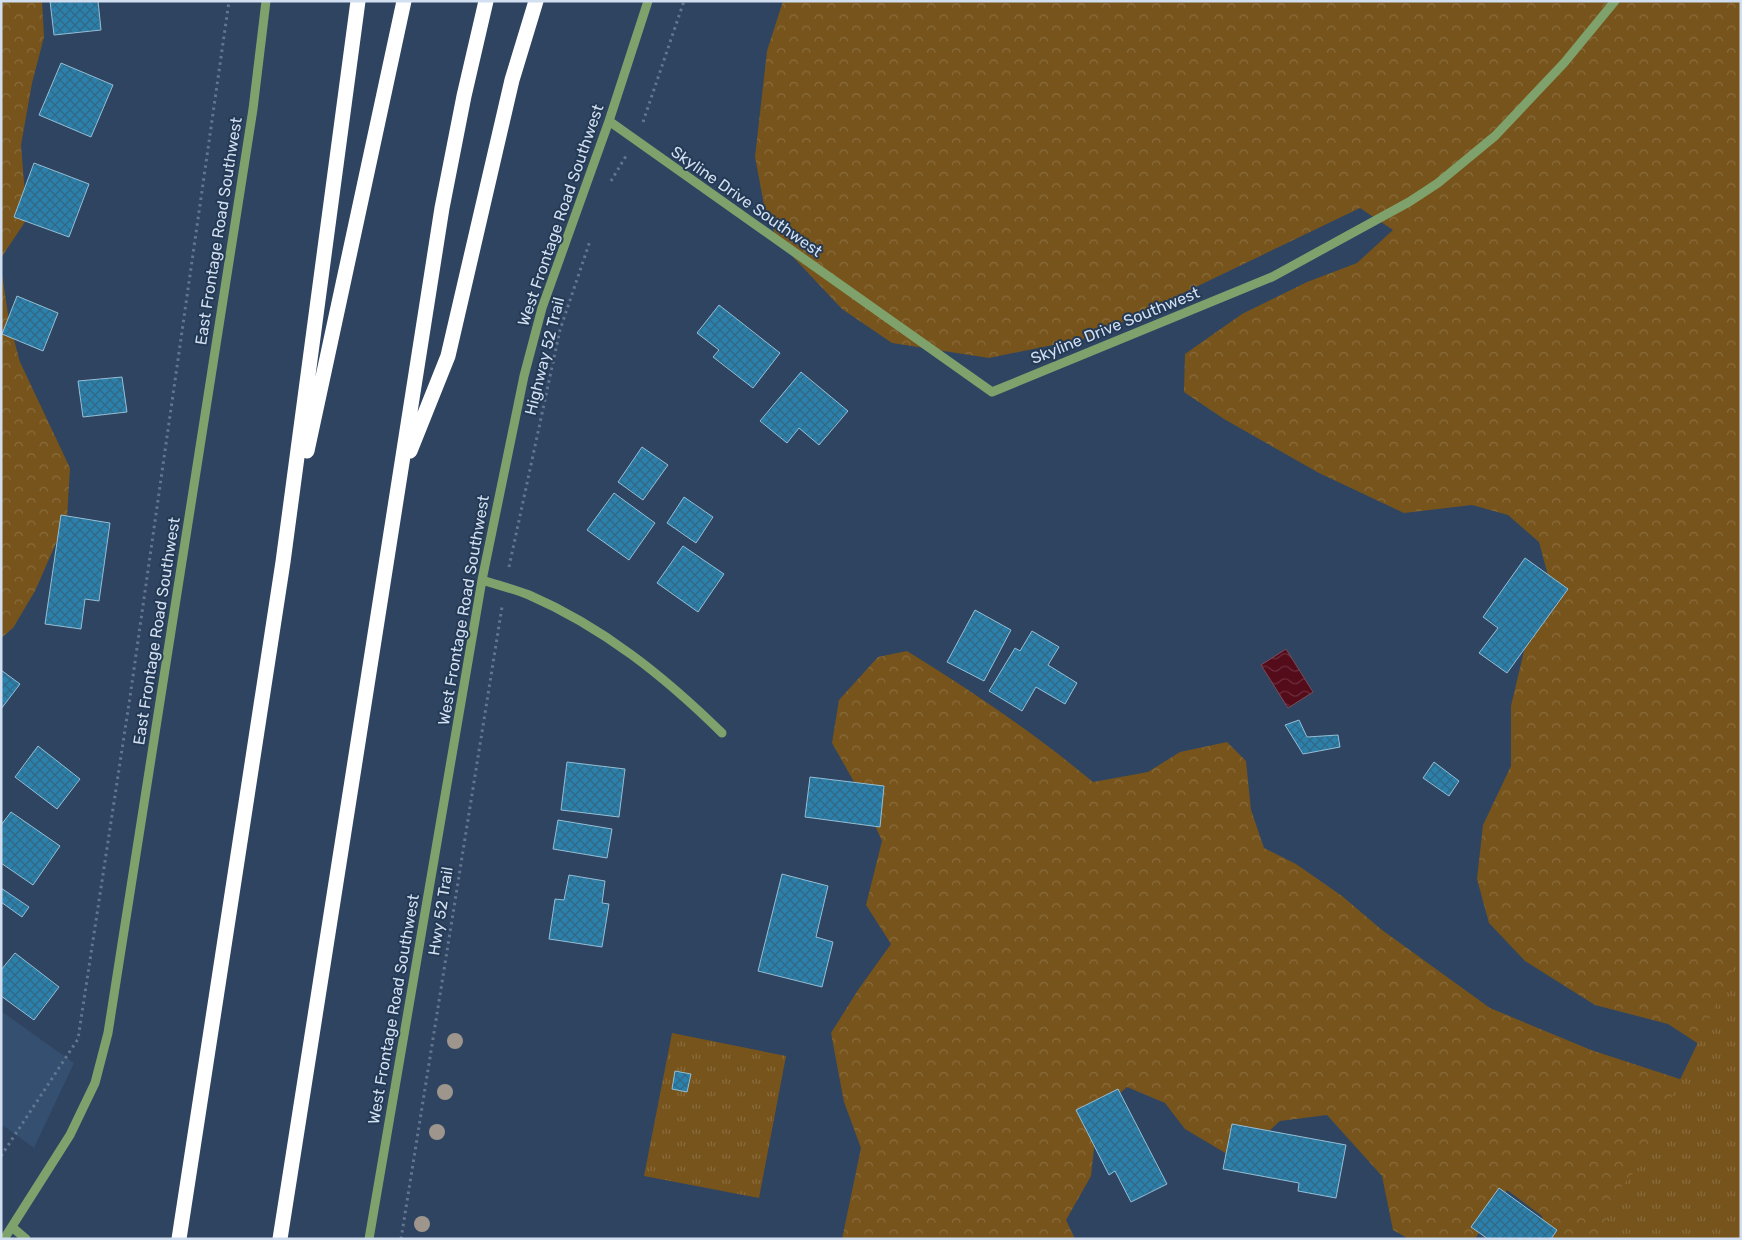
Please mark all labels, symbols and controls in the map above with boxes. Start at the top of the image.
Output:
street label: West Frontage Road Southwest [513,102,607,329]
street label: East Frontage Road Southwest [191,116,246,346]
street label: Skyline Drive Southwest [667,142,826,261]
street label: Skyline Drive Southwest [1028,283,1202,368]
street label: Highway 52 Trail [521,295,568,417]
street label: West Frontage Road Southwest [434,493,493,727]
street label: East Frontage Road Southwest [129,516,184,746]
street label: Hwy 52 Trail [424,865,457,957]
street label: West Frontage Road Southwest [364,892,423,1126]

